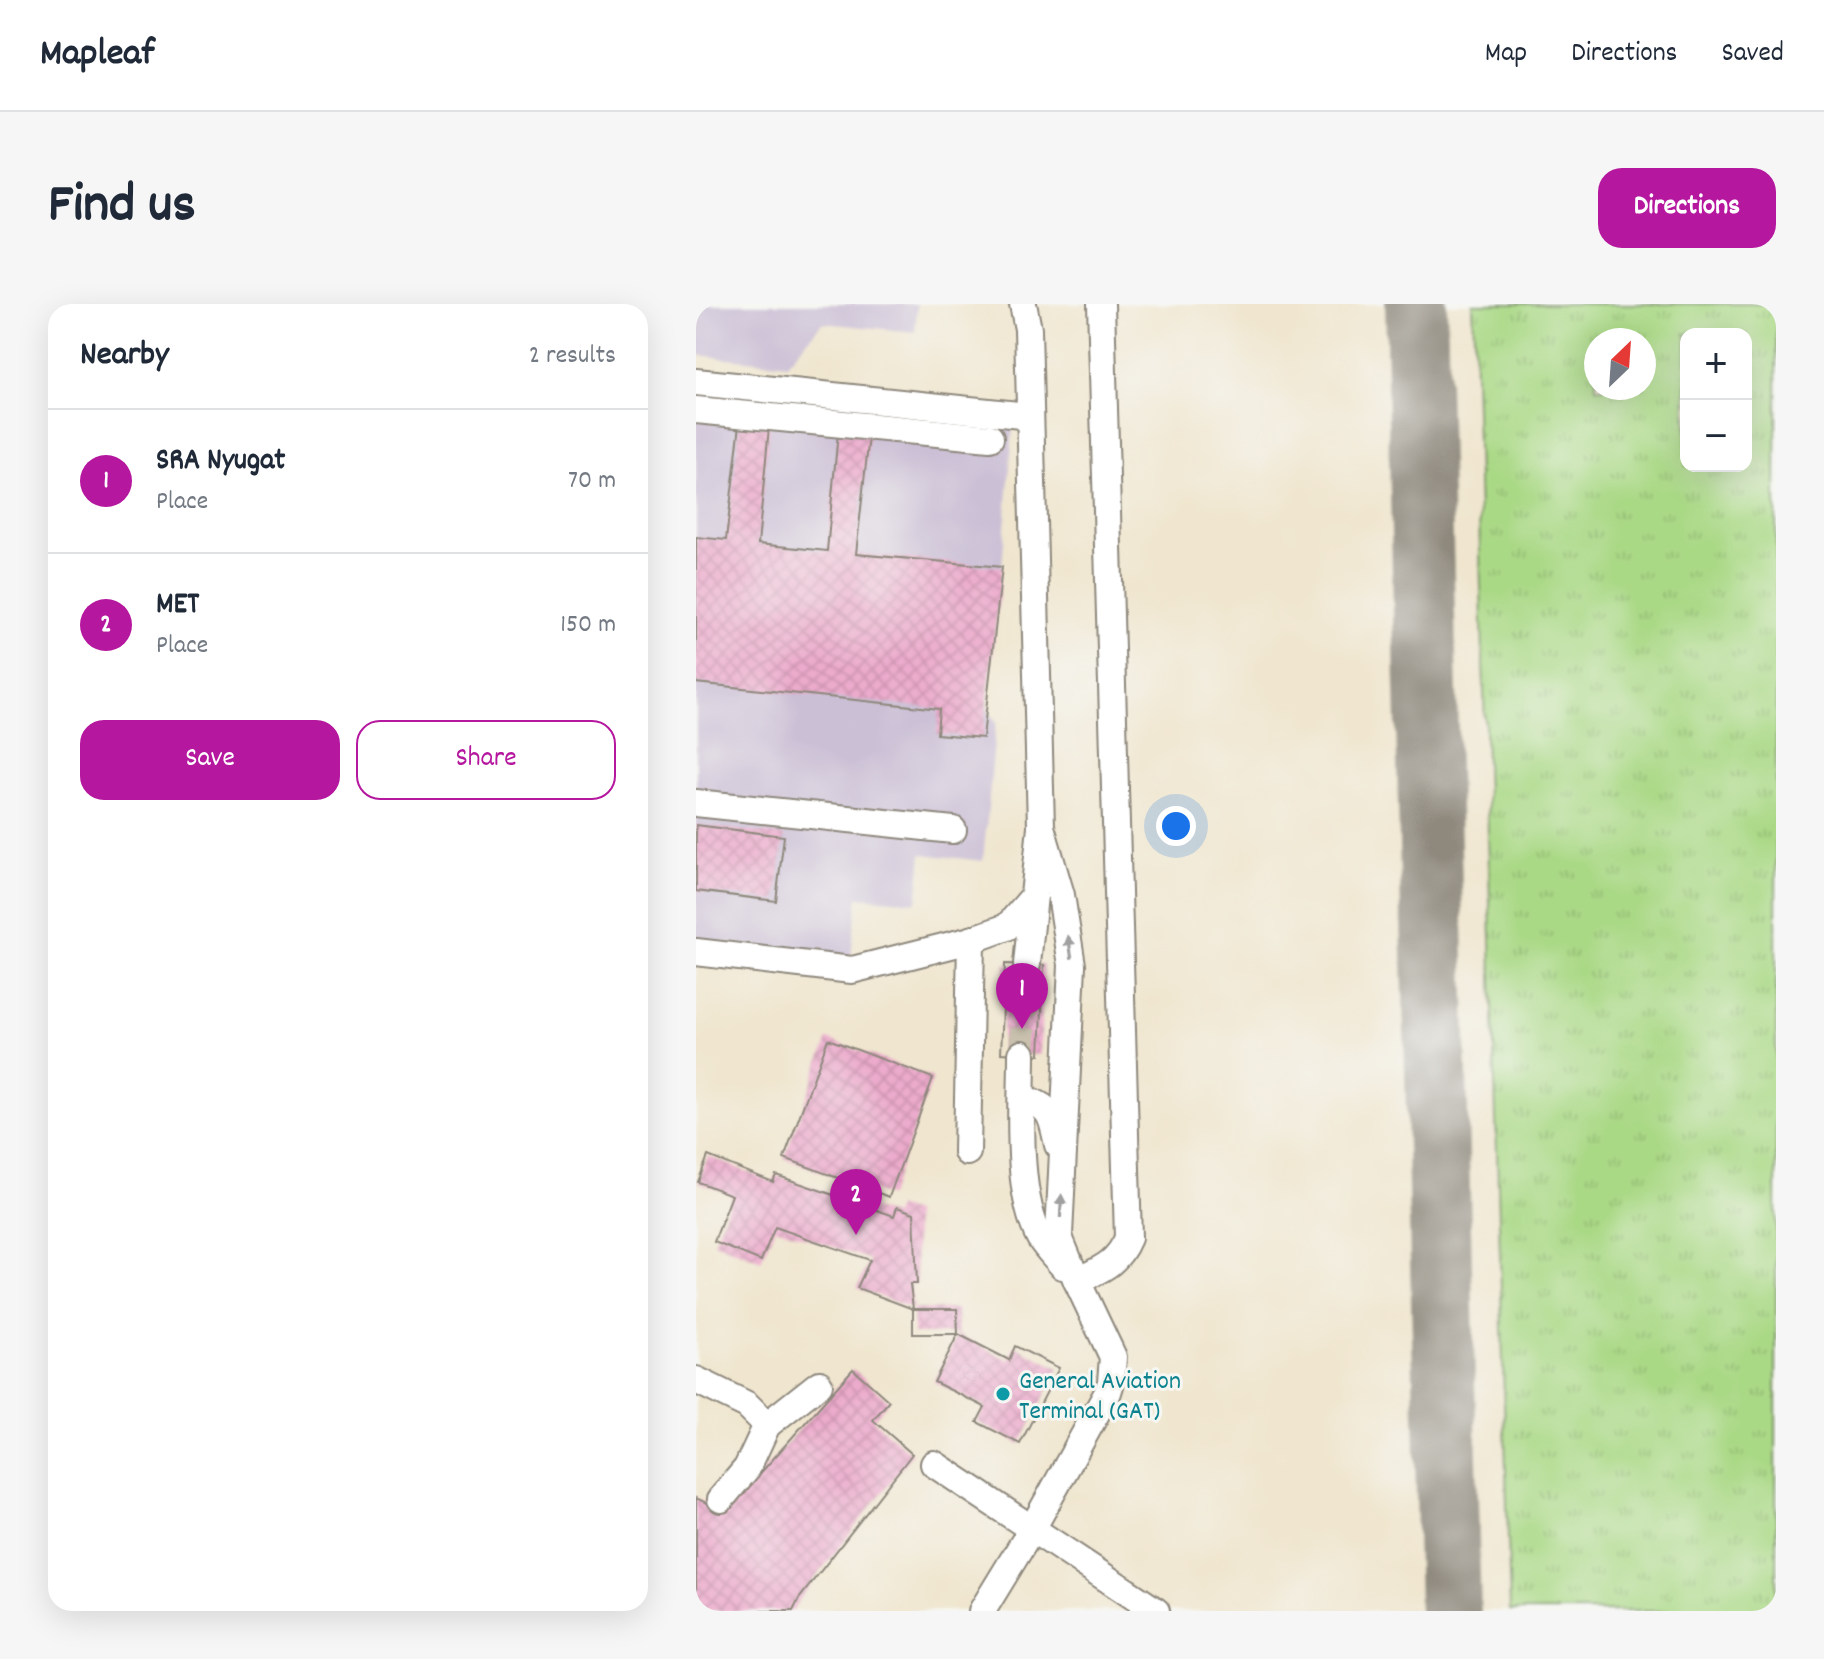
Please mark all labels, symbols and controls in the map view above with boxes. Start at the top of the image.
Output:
text: Mapleaf [40,28,155,83]
text: Map [1485,35,1527,75]
text: Directions [1571,35,1677,75]
text: Saved [1721,35,1784,75]
text: Find us [48,168,196,248]
button: Directions [1598,168,1776,248]
north arrow [1584,328,1656,400]
map controls [1680,328,1752,472]
button: + [1680,328,1752,400]
text: Nearby [80,332,169,381]
text: 2 results [529,338,616,375]
button: − [1680,400,1752,472]
text: SRA Nyugat [156,441,285,484]
text: 1 [103,463,109,500]
text: 70 m [568,463,616,500]
text: Place [156,484,208,521]
text: MET [156,585,199,628]
text: 2 [100,607,112,644]
text: 150 m [560,607,616,644]
text: Place [156,628,208,665]
button: Save [80,720,340,800]
button: Share [356,720,616,800]
your location [1156,806,1196,846]
one-way arrow [1063,934,1075,959]
pin: 1 [996,963,1048,1029]
pin: 2 [830,1169,882,1235]
one-way arrow [1054,1193,1067,1218]
place label: General Aviation Terminal (GAT) [1019,1364,1181,1431]
marker: General Aviation Terminal (GAT) [994,1385,1012,1403]

